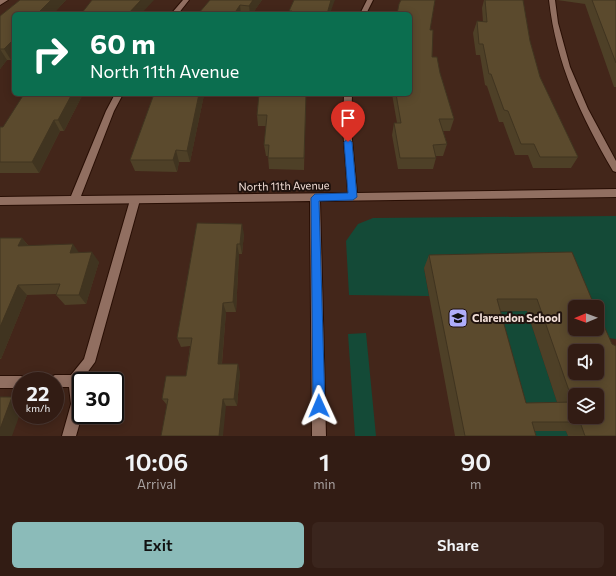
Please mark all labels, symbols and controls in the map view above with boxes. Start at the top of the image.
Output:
text: 60 m [90,26,156,60]
icon: right [24,28,76,80]
text: North 11th Avenue [90,60,239,82]
pin [331,101,365,142]
icon: arrive [337,107,359,129]
street label: North 11th Avenue [238,178,330,193]
north arrow [568,300,604,336]
map controls [568,300,604,424]
school or university icon: Clarendon School [447,307,469,329]
place label: Clarendon School [472,311,561,324]
button: sound [568,344,604,380]
speed limit sign: 30 [72,372,124,424]
text: 22 [27,381,49,405]
position arrow [298,385,340,427]
button: layers [568,388,604,424]
text: km/h [26,402,50,414]
text: 10:06 [125,447,188,476]
text: 1 [319,447,330,476]
text: 90 [460,447,491,476]
text: Arrival [137,476,176,492]
text: min [313,476,335,492]
text: m [470,476,481,492]
button: Exit [12,522,304,568]
button: Share [312,522,604,568]

